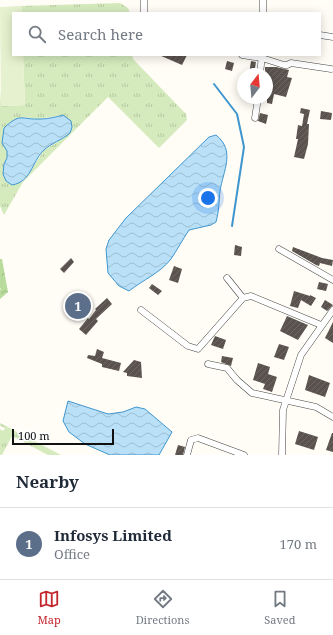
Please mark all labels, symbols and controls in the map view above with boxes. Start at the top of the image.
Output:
search box [12,12,321,56]
icon: search [26,23,48,45]
text: Search here [58,24,143,44]
north arrow [237,68,273,104]
your location [198,188,218,208]
pin: 1 [65,291,91,321]
scale bar [12,427,114,446]
text: 100 m [18,428,50,443]
text: Nearby [16,470,79,493]
text: Infosys Limited [54,525,172,545]
text: 1 [25,535,33,553]
text: 170 m [280,535,317,553]
text: Office [54,545,90,563]
tab: Map [37,588,61,627]
tab: Directions [136,588,189,627]
tab: Saved [264,588,296,627]

